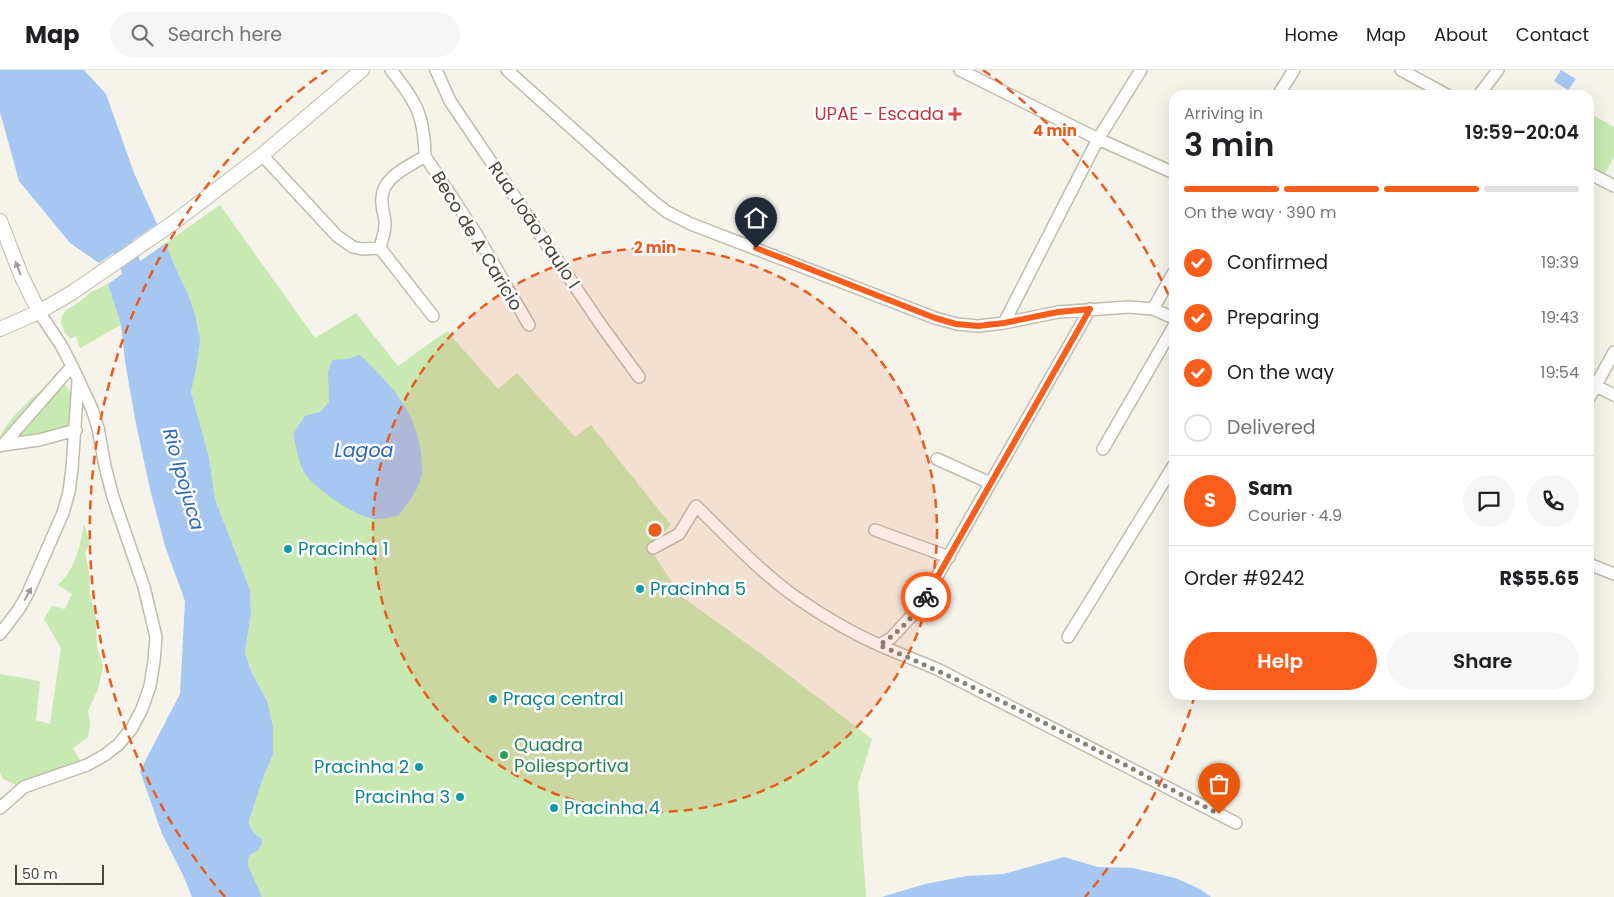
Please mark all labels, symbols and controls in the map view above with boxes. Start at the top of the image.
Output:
search box [110,12,460,57]
text: Map [25,18,80,51]
icon: search [128,21,156,49]
text: Search here [168,21,282,48]
text: Home [1284,22,1338,47]
text: Map [1366,22,1406,47]
text: About [1434,22,1488,47]
text: Contact [1516,22,1589,47]
place label: UPAE - Escada [814,101,944,126]
text: Arriving in [1184,102,1263,125]
marker: UPAE - Escada [948,107,962,121]
text: 19:59–20:04 [1465,119,1579,146]
text: 4 min [1033,120,1077,141]
text: 3 min [1184,122,1274,167]
street label: Rua João Paulo I [483,156,586,293]
street label: Beco de A Caricio [426,166,529,315]
pin [735,197,777,248]
text: On the way · 390 m [1184,201,1337,224]
icon: home [742,204,770,232]
text: 2 min [634,237,676,258]
icon: check [1184,249,1212,277]
text: Confirmed [1227,249,1328,276]
text: 19:39 [1541,251,1579,274]
one-way arrow [14,260,22,275]
icon: check [1184,304,1212,332]
text: Preparing [1227,304,1319,331]
text: 19:43 [1541,306,1579,329]
icon: check [1184,359,1212,387]
text: On the way [1227,359,1334,386]
text: 19:54 [1540,361,1579,384]
text: Delivered [1227,414,1316,441]
water label: Rio Ipojuca [156,425,211,533]
water label: Lagoa [335,437,394,464]
text: Sam [1248,475,1293,502]
button: chat [1463,475,1515,527]
button: phone [1527,475,1579,527]
text: S [1204,487,1216,514]
text: Courier · 4.9 [1248,504,1342,527]
centre of rings [646,521,664,539]
place label: Pracinha 1 [298,536,388,561]
marker: Pracinha 1 [282,543,294,555]
text: Order #9242 [1184,565,1305,592]
text: R$55.65 [1500,565,1579,592]
courier [901,572,951,622]
place label: Pracinha 5 [650,576,746,601]
marker: Pracinha 5 [634,583,646,595]
icon: bike [912,583,940,611]
one-way arrow [24,587,32,601]
button: Help [1184,632,1377,690]
button: Share [1387,632,1579,690]
place label: Praça central [503,686,624,711]
marker: Praça central [487,693,499,705]
place label: Quadra Poliesportiva [514,732,629,778]
marker: Quadra Poliesportiva [498,749,510,761]
place label: Pracinha 2 [314,754,409,779]
marker: Pracinha 2 [413,761,425,773]
pin [1198,763,1240,814]
icon: bag [1205,770,1233,798]
place label: Pracinha 3 [355,784,450,809]
marker: Pracinha 3 [454,791,466,803]
place label: Pracinha 4 [564,795,660,820]
marker: Pracinha 4 [548,802,560,814]
scale bar [15,862,104,885]
text: 50 m [22,864,58,884]

